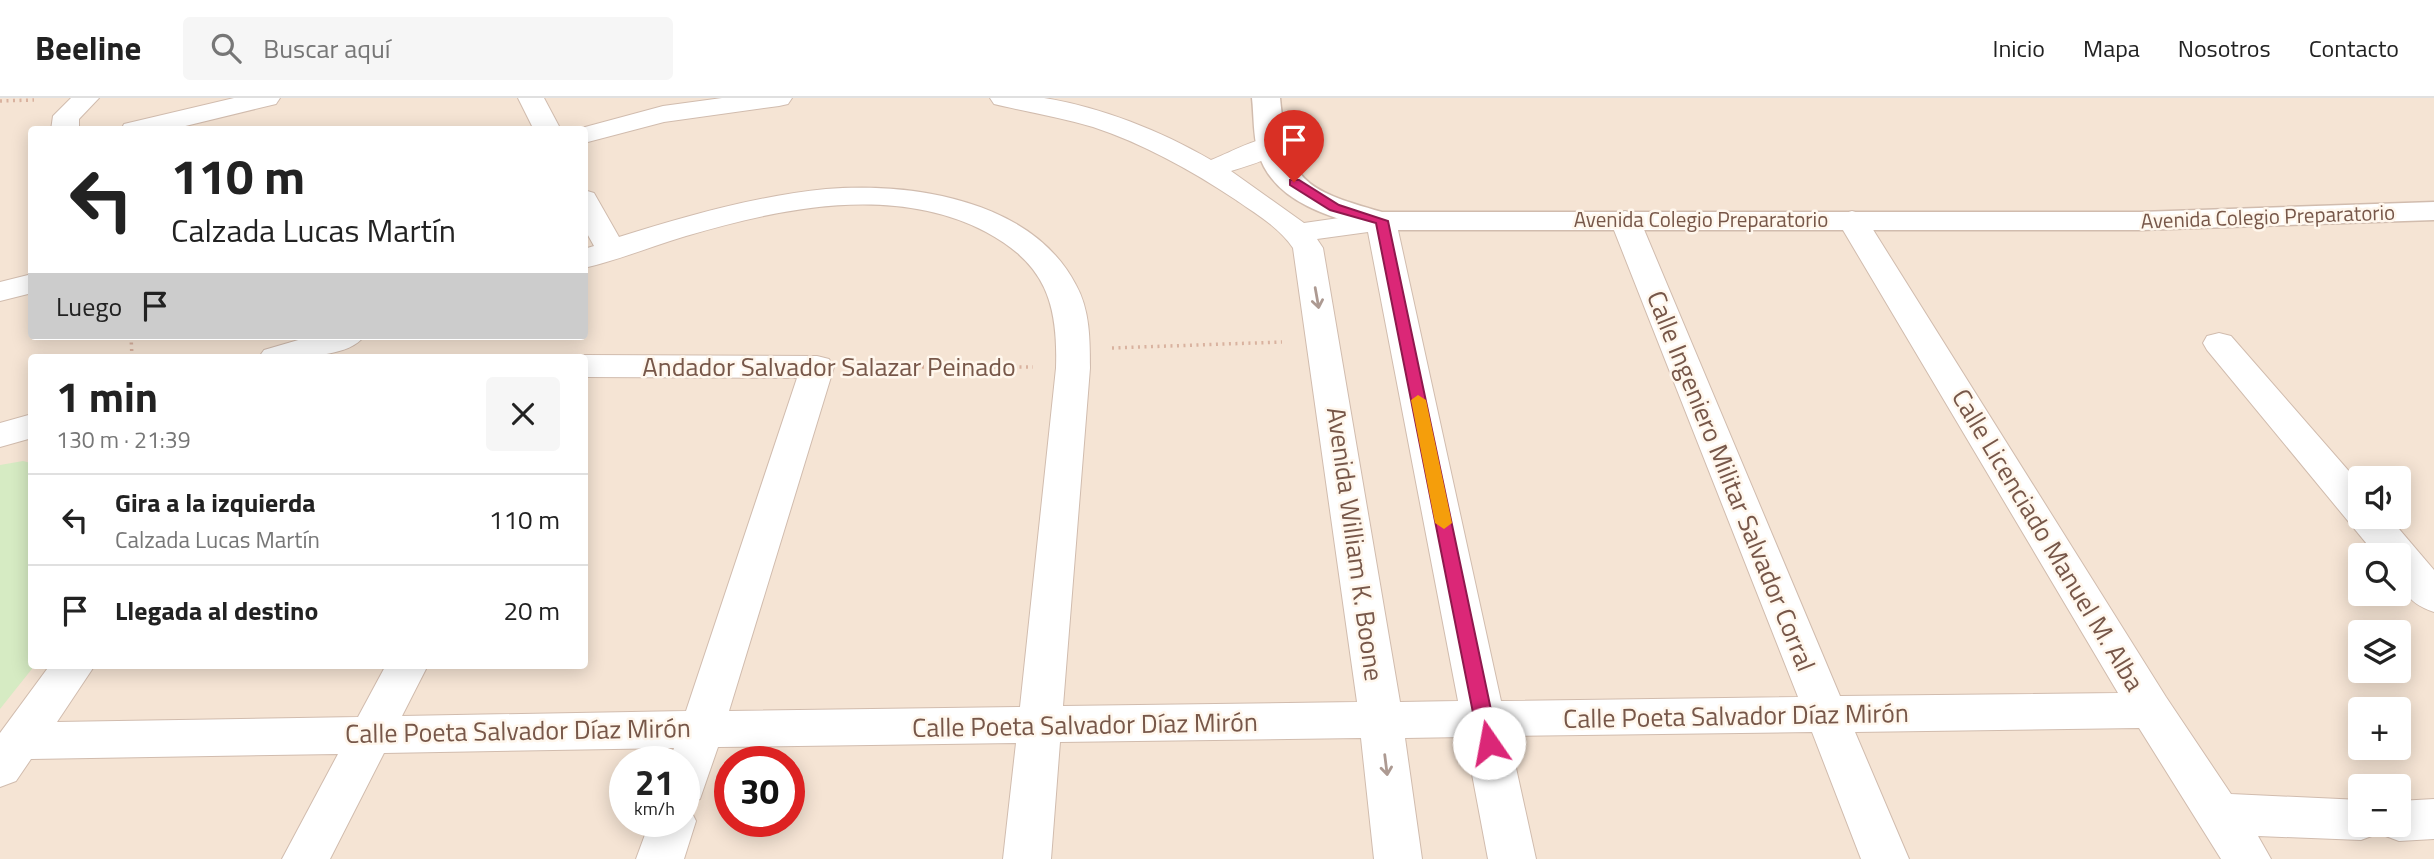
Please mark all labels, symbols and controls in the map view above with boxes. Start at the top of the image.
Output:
search box [183,17,673,80]
text: Beeline [35,23,141,73]
icon: search [207,29,245,67]
text: Buscar aquí [263,29,390,68]
text: Inicio [1993,30,2045,66]
text: Mapa [2083,30,2140,66]
text: Nosotros [2178,30,2271,66]
text: Contacto [2309,30,2399,66]
pin [1264,110,1324,182]
icon: arrive [1275,121,1313,159]
text: 110 m [171,138,305,213]
icon: left [56,154,147,245]
street label: Avenida Colegio Preparatorio [2140,196,2396,236]
street label: Avenida Colegio Preparatorio [1574,203,1828,235]
text: Calzada Lucas Martín [171,206,456,254]
street label: Calle Ingeniero Militar Salvador Corral [1637,285,1826,677]
one-way arrow [1311,286,1324,309]
text: Luego [56,287,122,326]
icon: arrive [136,287,174,325]
street label: Andador Salvador Salazar Peinado [642,347,1016,386]
text: 1 min [56,364,158,428]
button: close [486,377,560,451]
street label: Calle Licenciado Manuel M. Alba [1942,381,2154,698]
street label: Avenida William K. Boone [1317,404,1394,683]
text: 130 m · 21:39 [56,422,191,457]
map controls [2348,466,2411,837]
button: sound [2348,466,2411,529]
text: Gira a la izquierda [115,483,316,522]
text: 110 m [489,500,560,539]
icon: left [56,501,94,539]
text: Calzada Lucas Martín [115,522,320,557]
button: search [2348,543,2411,606]
text: Llegada al destino [115,591,318,630]
text: 20 m [503,591,560,630]
icon: arrive [56,592,94,630]
button: layers [2348,620,2411,683]
street label: Calle Poeta Salvador Díaz Mirón [1563,693,1909,738]
button: + [2348,697,2411,760]
street label: Calle Poeta Salvador Díaz Mirón [912,702,1258,747]
position arrow [1452,706,1526,780]
street label: Calle Poeta Salvador Díaz Mirón [345,708,691,753]
speed limit sign: 30 [714,746,805,837]
one-way arrow [1380,754,1393,776]
text: 21 [635,755,674,809]
button: − [2348,774,2411,837]
text: km/h [634,795,675,822]

